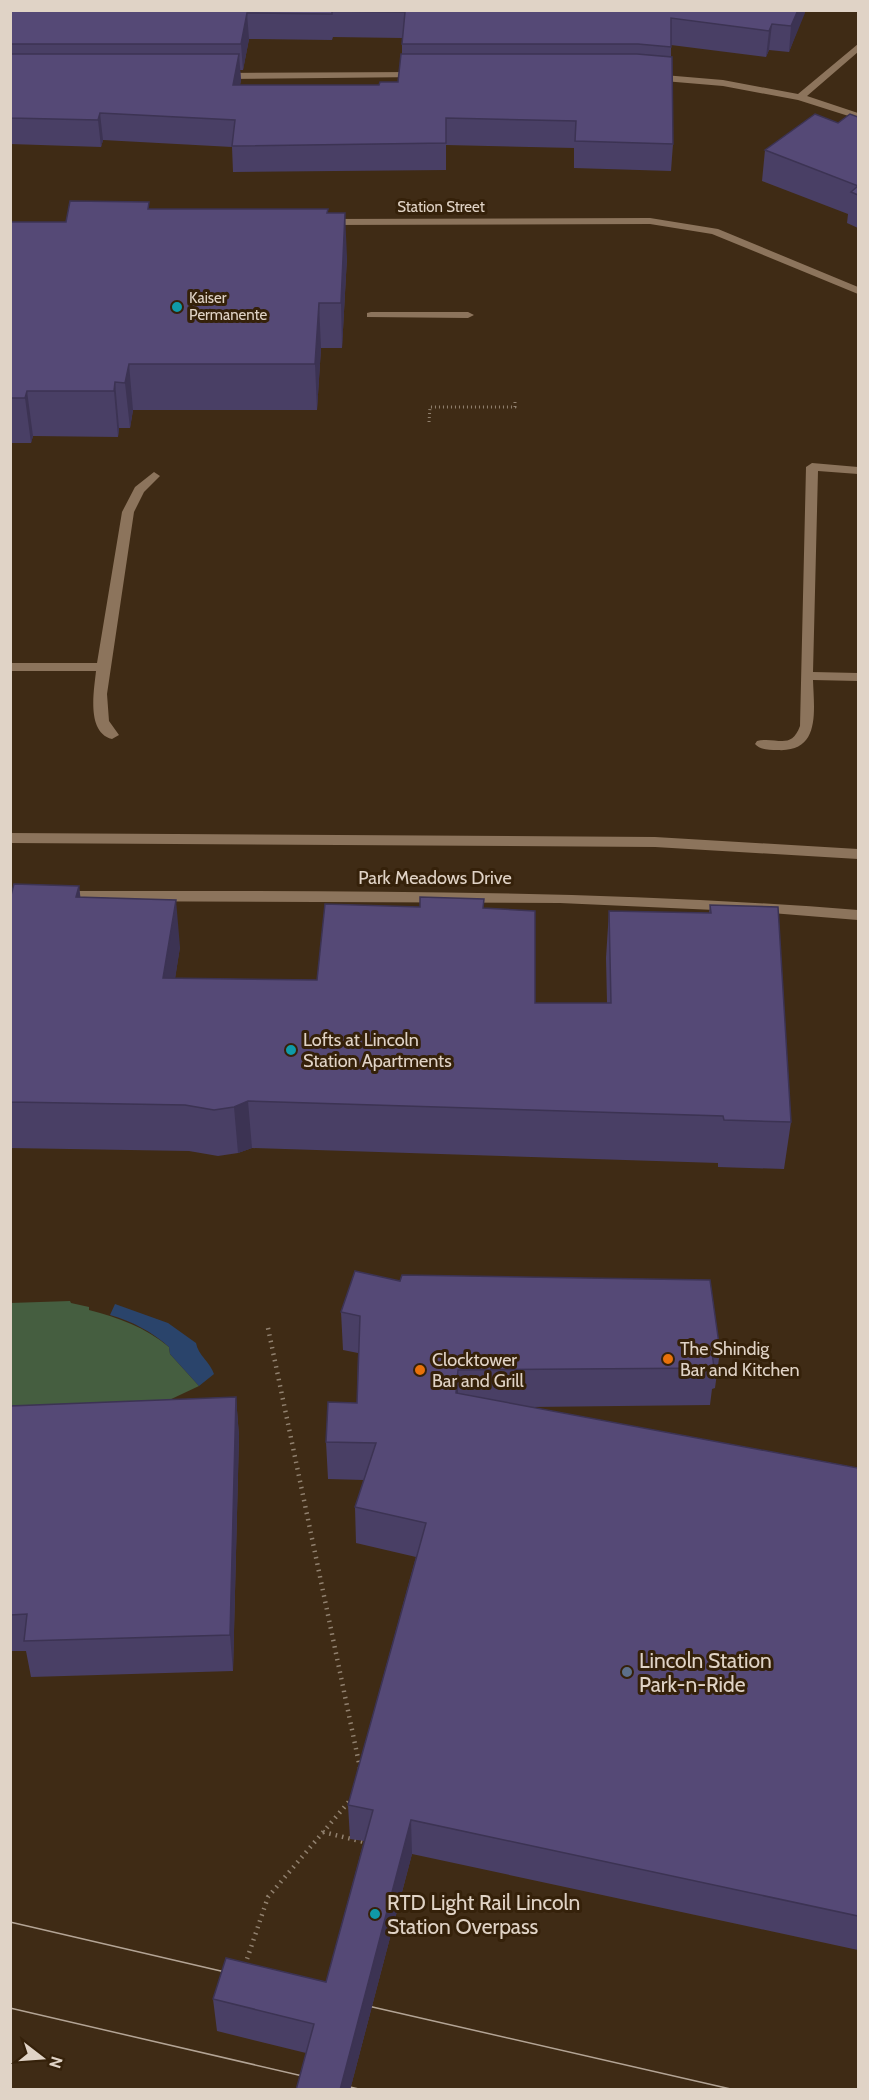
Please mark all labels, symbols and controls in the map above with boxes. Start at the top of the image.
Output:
street label: Station Street [397,198,485,216]
place label: Kaiser Permanente [189,289,267,324]
marker: Kaiser Permanente [170,300,184,314]
street label: Park Meadows Drive [358,867,512,889]
place label: Lofts at Lincoln Station Apartments [303,1029,452,1072]
marker: Lofts at Lincoln Station Apartments [284,1043,298,1057]
place label: The Shindig Bar and Kitchen [680,1338,800,1381]
place label: Clocktower Bar and Grill [432,1349,525,1392]
marker: The Shindig Bar and Kitchen [661,1352,675,1366]
marker: Clocktower Bar and Grill [413,1363,427,1377]
place label: Lincoln Station Park-n-Ride [639,1648,772,1697]
marker: Lincoln Station Park-n-Ride [620,1665,634,1679]
place label: RTD Light Rail Lincoln Station Overpass [387,1890,580,1939]
marker: RTD Light Rail Lincoln Station Overpass [368,1907,382,1921]
north arrow [12,2028,72,2088]
text: N [45,2054,67,2070]

